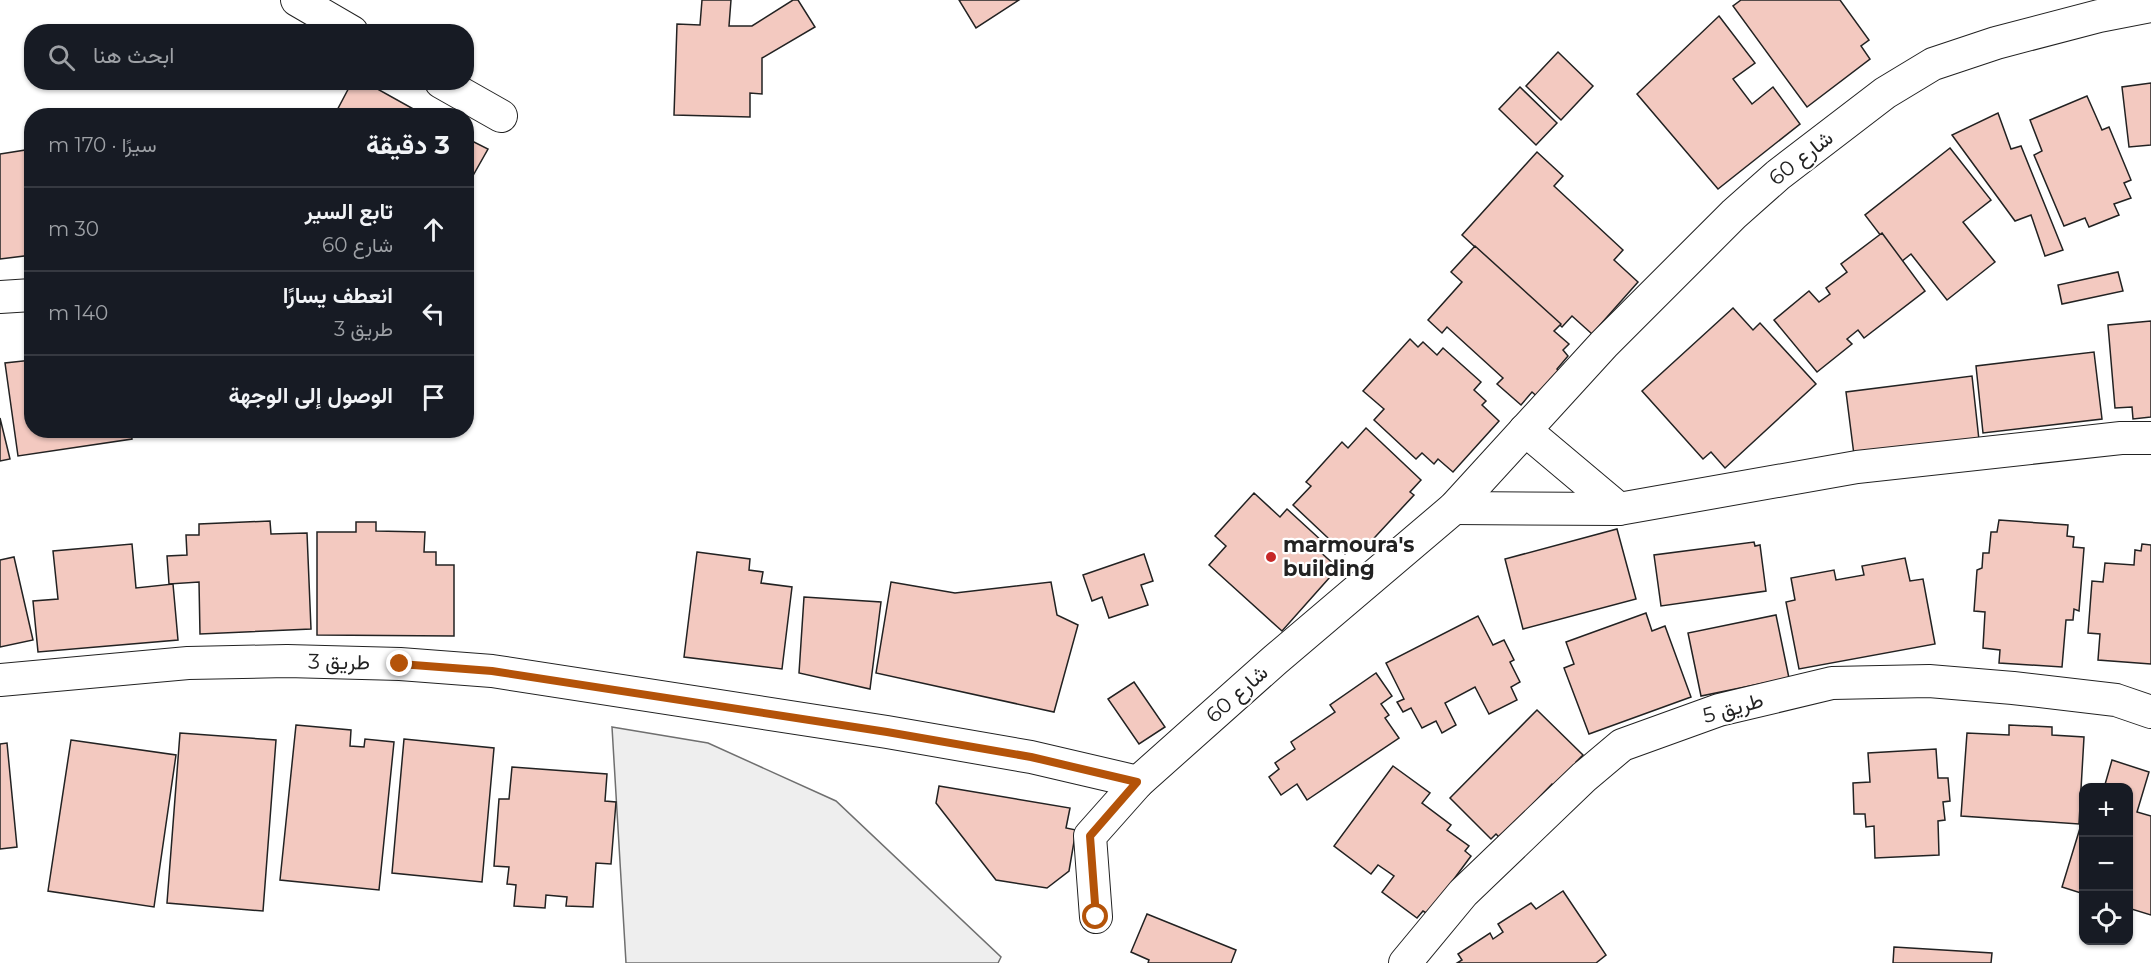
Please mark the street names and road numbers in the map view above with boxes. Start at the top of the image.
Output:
street label: شارع 60 [1764,125,1839,192]
street label: طريق 3 [308,648,370,676]
street label: شارع 60 [1201,659,1274,729]
street label: طريق 5 [1700,687,1766,729]

